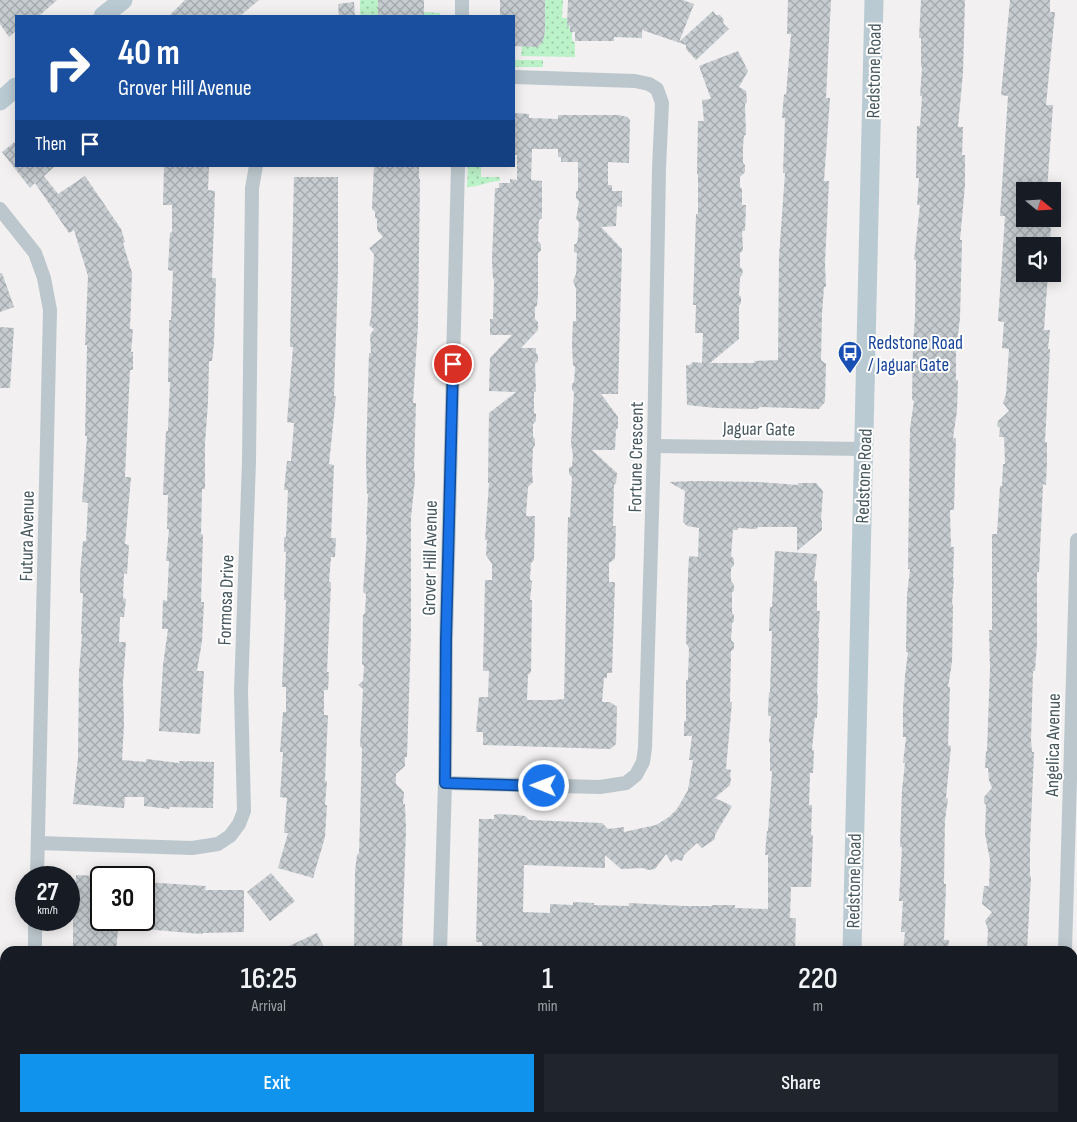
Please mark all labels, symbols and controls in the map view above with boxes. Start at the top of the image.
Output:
street label: Redstone Road [862,23,887,119]
text: 40 m [118,32,180,75]
icon: right [35,35,100,100]
text: Grover Hill Avenue [118,75,252,102]
icon: arrive [76,130,104,158]
text: Then [35,133,66,156]
north arrow [1016,182,1061,228]
map controls [1016,182,1061,282]
button: sound [1016,237,1061,282]
place label: Redstone Road / Jaguar Gate [868,332,963,377]
bus stop icon: Redstone Road / Jaguar Gate [837,340,863,374]
pin [432,343,474,385]
icon: arrive [439,350,467,378]
street label: Fortune Crescent [624,401,649,513]
street label: Jaguar Gate [722,417,795,442]
street label: Redstone Road [851,428,878,524]
street label: Futura Avenue [15,490,40,582]
street label: Grover Hill Avenue [418,500,443,616]
street label: Formosa Drive [213,554,240,646]
street label: Angelica Avenue [1041,693,1066,798]
position arrow [517,759,569,811]
street label: Redstone Road [842,833,867,929]
speed limit sign: 30 [90,866,155,931]
text: 27 [37,877,58,908]
text: km/h [37,903,58,918]
text: 16:25 [240,961,297,997]
text: 1 [542,961,553,997]
text: 220 [798,961,838,997]
text: Arrival [252,997,286,1016]
text: min [538,997,558,1016]
text: m [813,997,823,1016]
button: Exit [20,1054,534,1112]
button: Share [544,1054,1058,1112]

